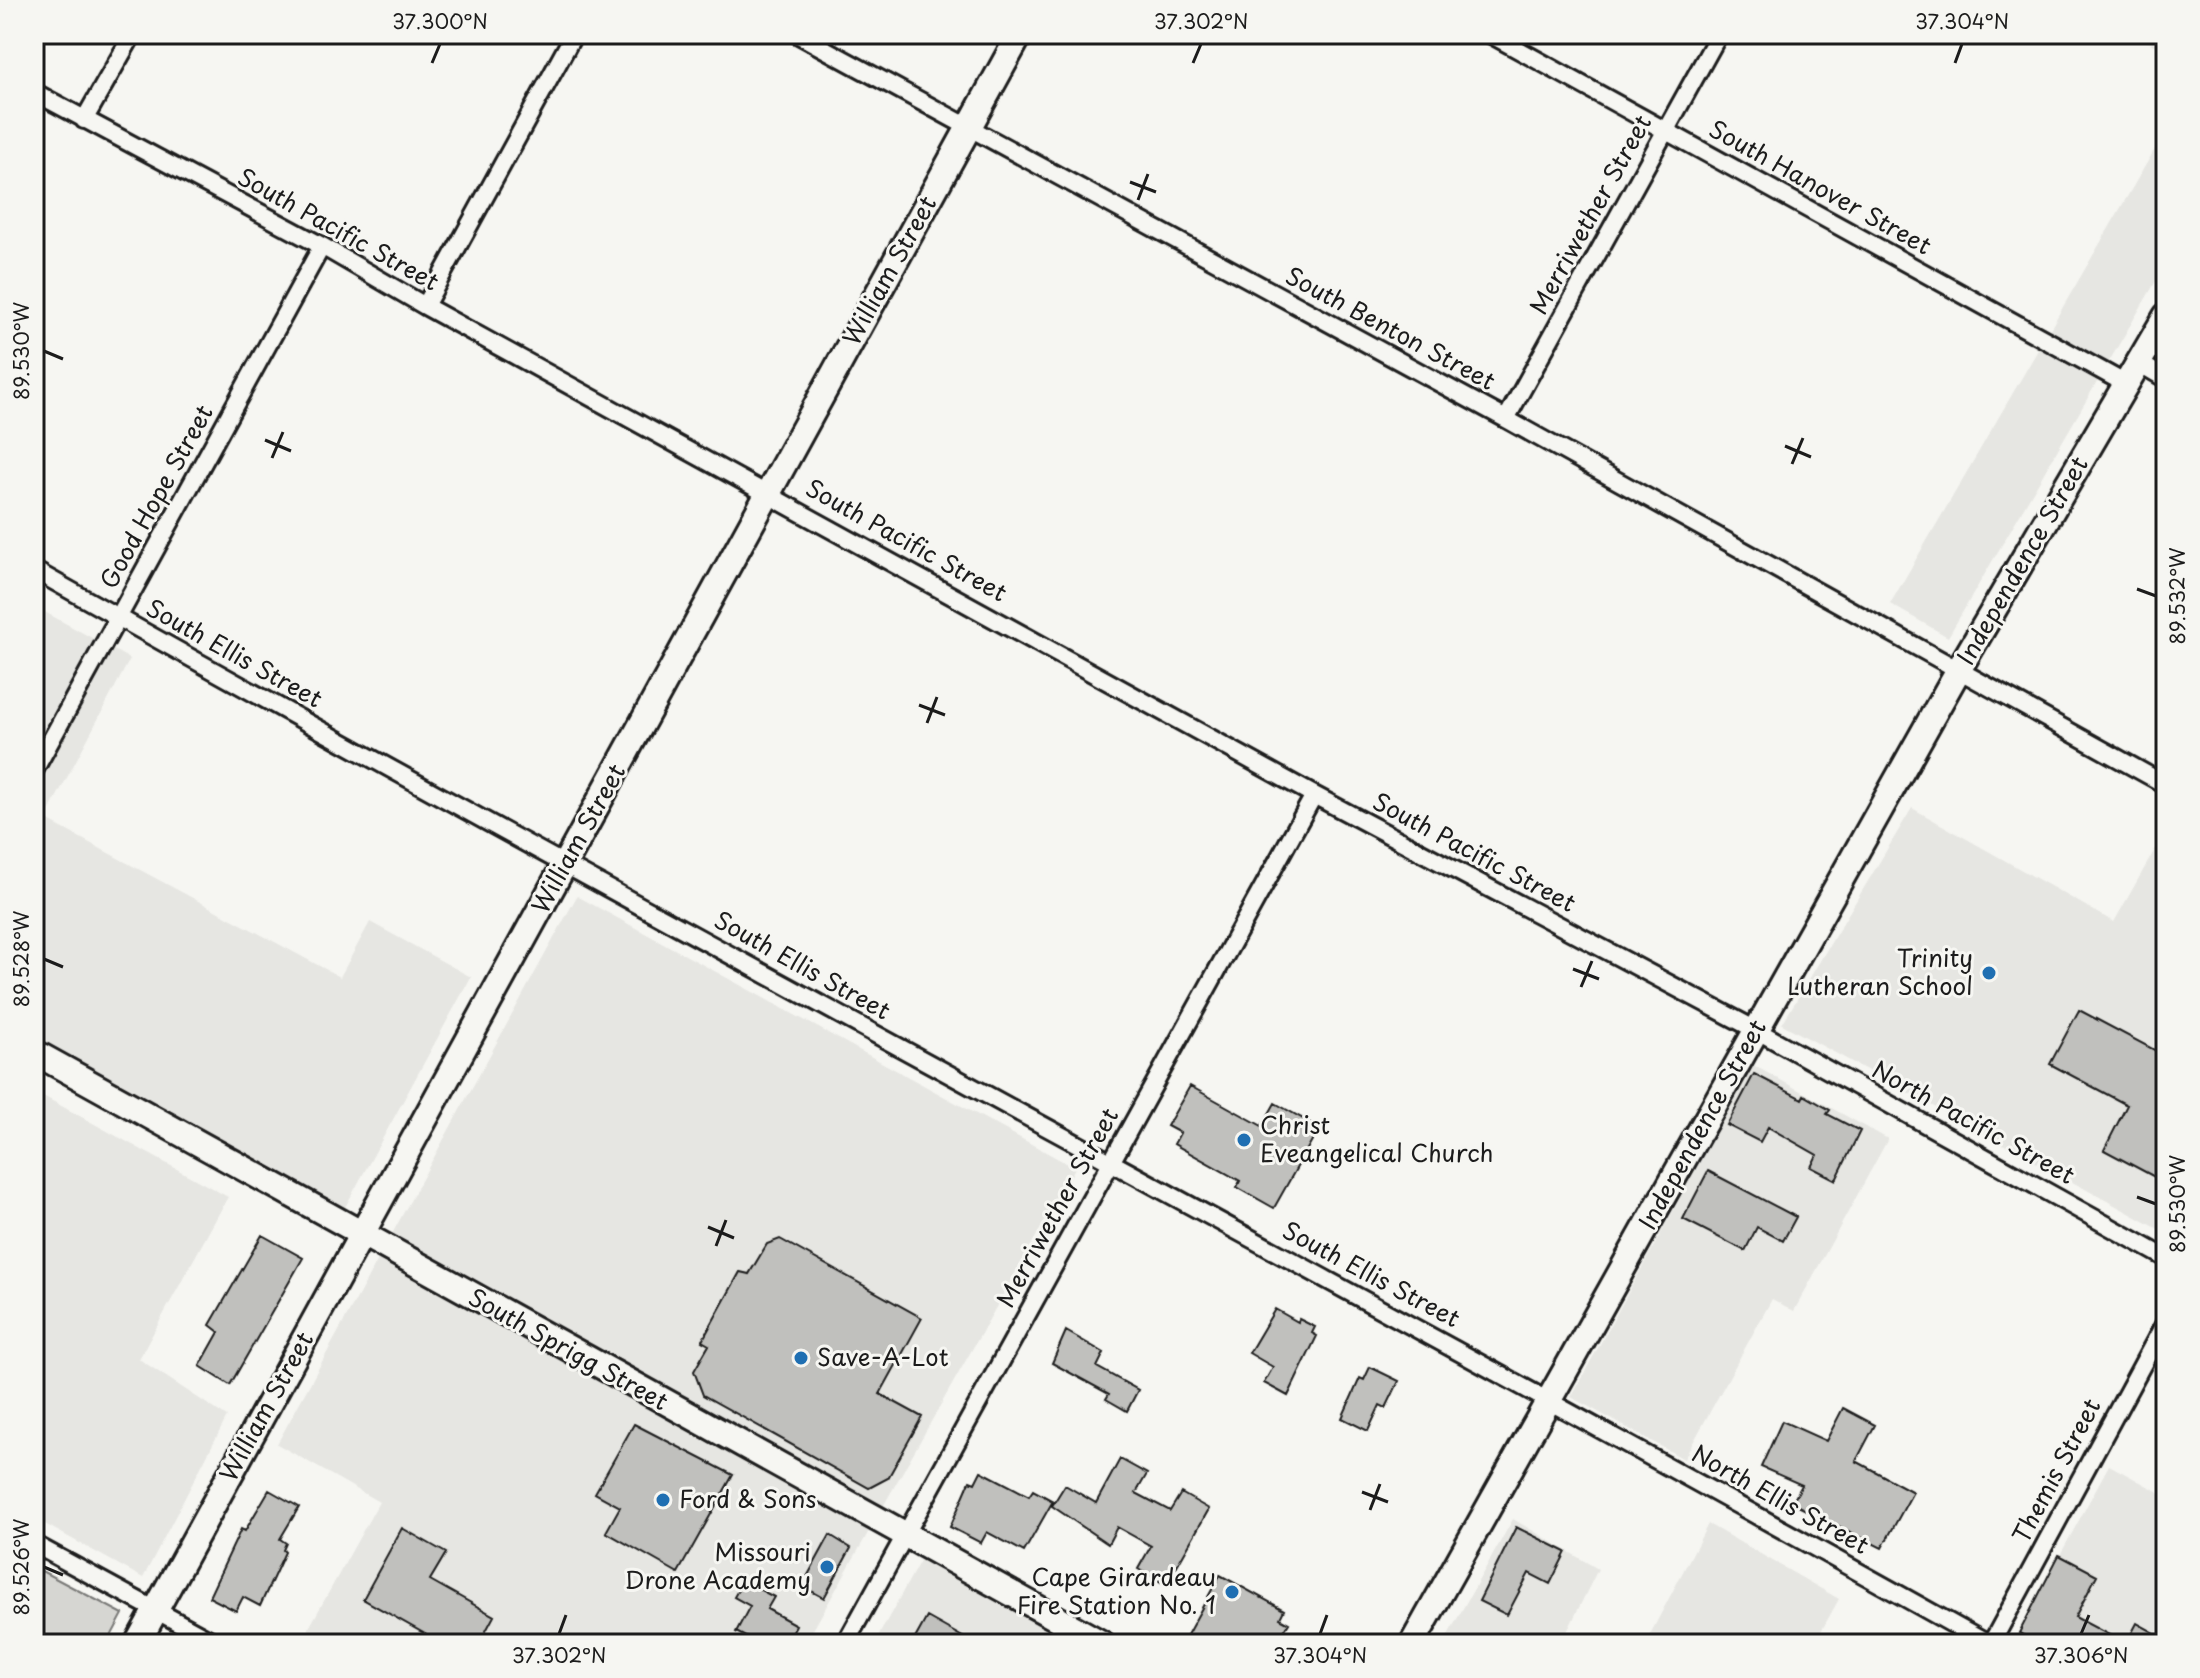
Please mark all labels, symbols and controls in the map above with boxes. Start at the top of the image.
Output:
text: 37.300°N [392,6,488,36]
text: 37.302°N [1154,6,1248,36]
text: 37.304°N [1915,6,2009,36]
street label: Merriwether Street [1519,108,1659,320]
street label: South Hanover Street [1703,110,1939,263]
street label: South Pacific Street [232,158,446,299]
street label: William Street [832,188,944,351]
street label: South Benton Street [1280,257,1502,398]
text: 89.530°W [6,302,36,400]
street label: Good Hope Street [90,397,221,595]
street label: Independence Street [1947,449,2096,671]
street label: South Pacific Street [800,469,1014,610]
text: 89.532°W [2162,547,2192,644]
street label: South Ellis Street [140,589,330,716]
street label: William Street [521,756,633,919]
street label: South Pacific Street [1367,782,1583,920]
street label: South Ellis Street [708,901,898,1028]
text: 89.528°W [6,910,36,1007]
place label: Trinity Lutheran School [1787,939,1973,1003]
marker: Trinity Lutheran School [1980,964,1998,982]
street label: Independence Street [1628,1012,1774,1236]
street label: North Pacific Street [1866,1051,2082,1192]
street label: Merriwether Street [986,1101,1126,1313]
place label: Christ Eveangelical Church [1260,1106,1493,1170]
marker: Christ Eveangelical Church [1235,1131,1253,1149]
text: 89.530°W [2162,1155,2192,1253]
street label: South Ellis Street [1277,1211,1467,1335]
street label: South Sprigg Street [463,1278,676,1418]
street label: William Street [209,1324,321,1487]
place label: Save-A-Lot [817,1338,949,1374]
marker: Save-A-Lot [792,1349,810,1367]
street label: Themis Street [2002,1391,2109,1549]
street label: North Ellis Street [1686,1435,1876,1562]
place label: Ford & Sons [679,1480,816,1516]
marker: Ford & Sons [654,1491,672,1509]
text: 89.526°W [6,1518,36,1615]
place label: Missouri Drone Academy [625,1533,811,1597]
marker: Missouri Drone Academy [818,1558,836,1576]
place label: Cape Girardeau Fire Station No. 1 [1017,1558,1216,1622]
marker: Cape Girardeau Fire Station No. 1 [1223,1583,1241,1601]
text: 37.302°N [512,1640,606,1670]
text: 37.304°N [1273,1640,1367,1670]
text: 37.306°N [2034,1640,2128,1670]

